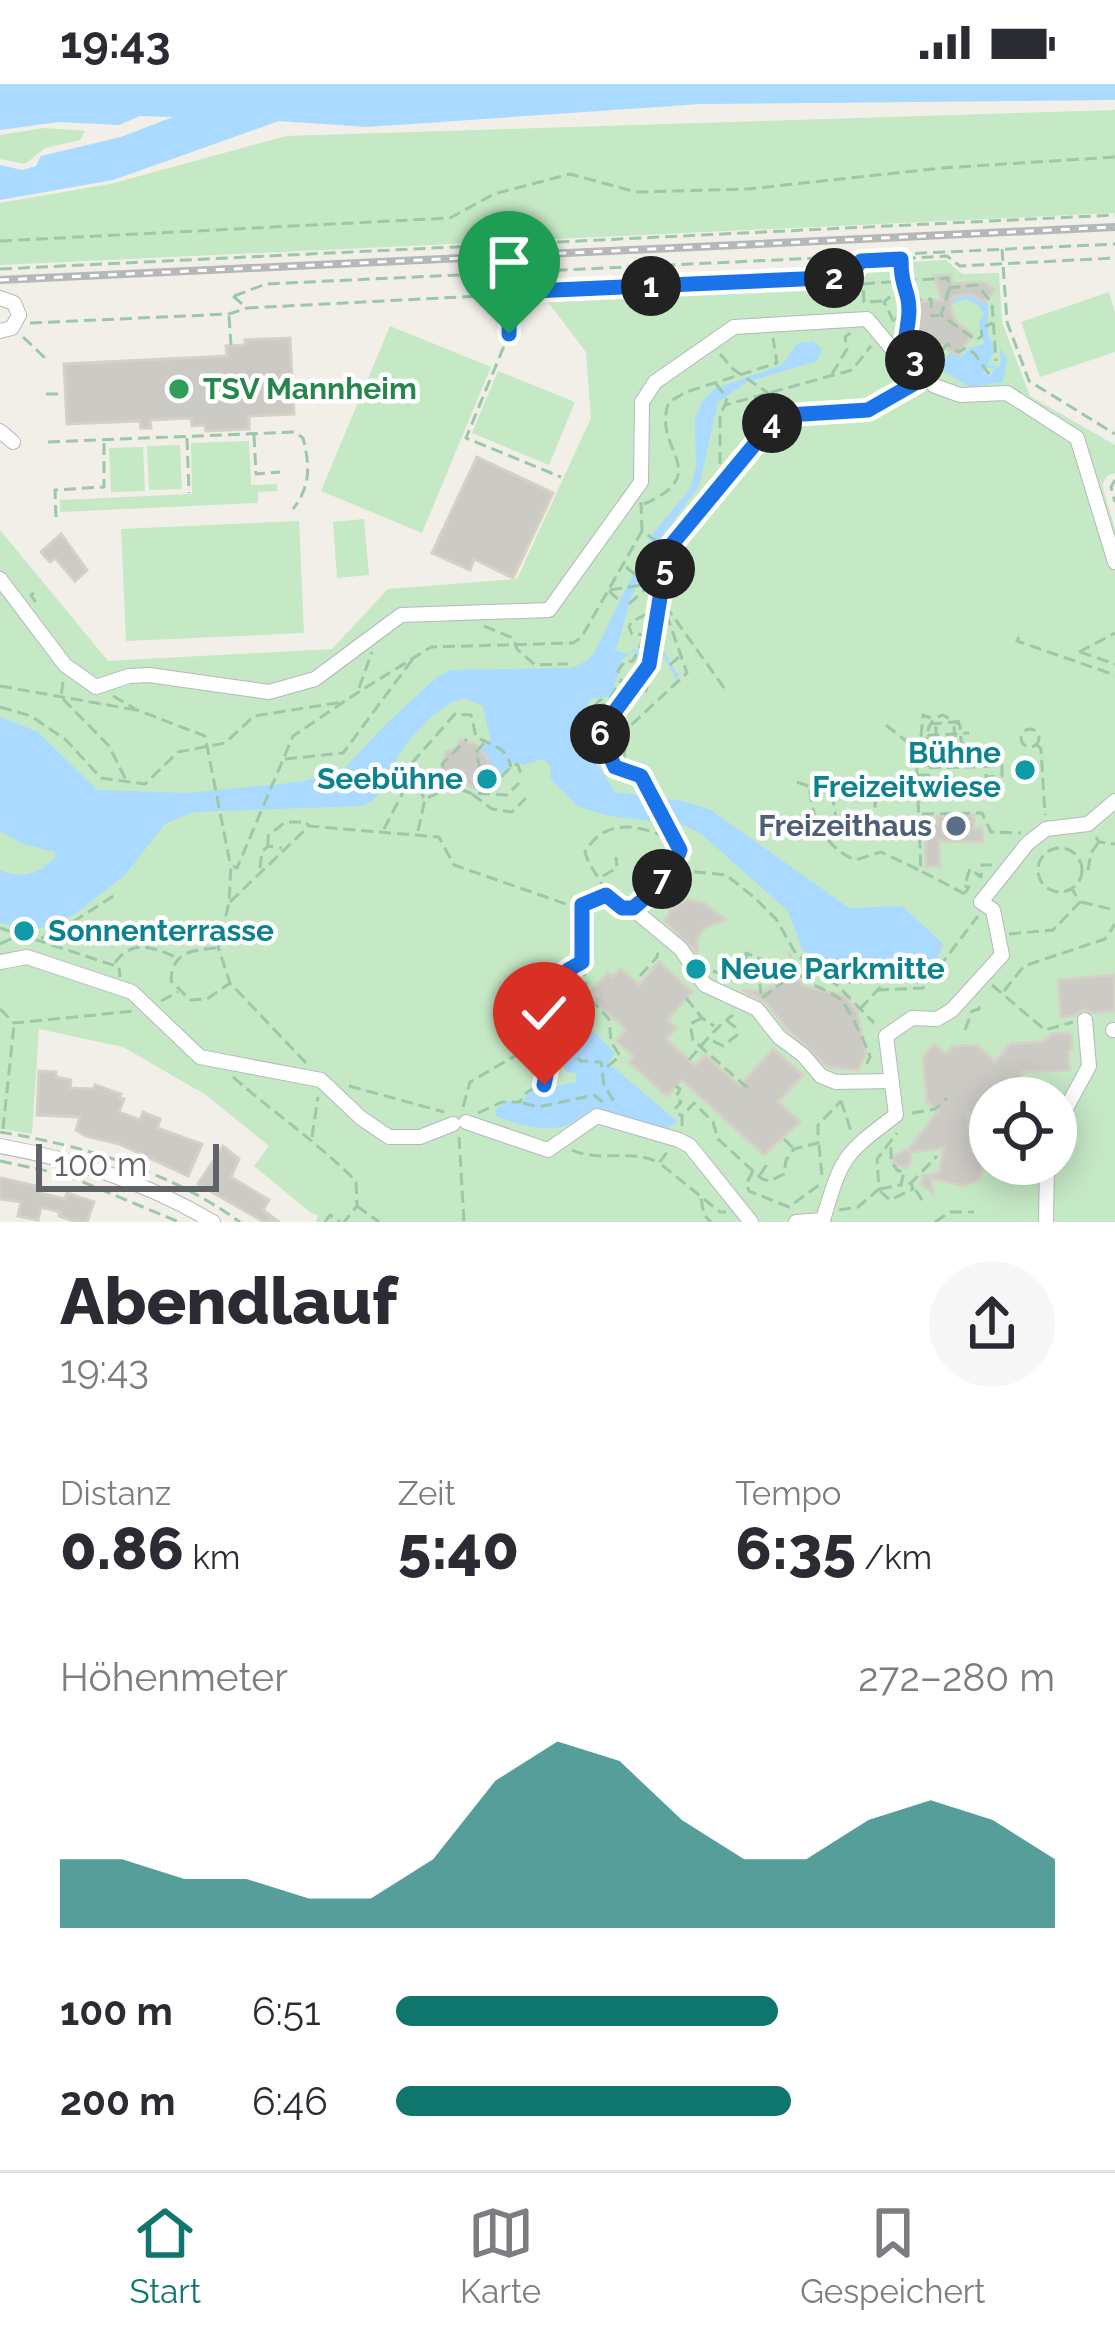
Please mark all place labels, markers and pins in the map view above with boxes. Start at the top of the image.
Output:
pin [458,211,560,334]
pin: 2 [804,248,864,308]
pin: 1 [621,256,681,316]
pin: 3 [885,330,945,390]
place label: TSV Mannheim [203,371,417,406]
marker: TSV Mannheim [166,376,192,402]
pin: 4 [742,393,802,453]
pin: 5 [635,539,695,599]
pin: 6 [570,704,630,764]
place label: Bühne Freizeitwiese [812,735,1001,804]
marker: Bühne Freizeitwiese [1012,757,1038,783]
place label: Seebühne [317,761,463,796]
marker: Seebühne [474,766,500,792]
place label: Freizeithaus [758,808,932,843]
marker: Freizeithaus [943,813,969,839]
pin: 7 [632,849,692,909]
place label: Sonnenterrasse [48,913,274,948]
marker: Sonnenterrasse [11,918,37,944]
place label: Neue Parkmitte [720,951,945,986]
marker: Neue Parkmitte [683,956,709,982]
pin [493,962,595,1085]

